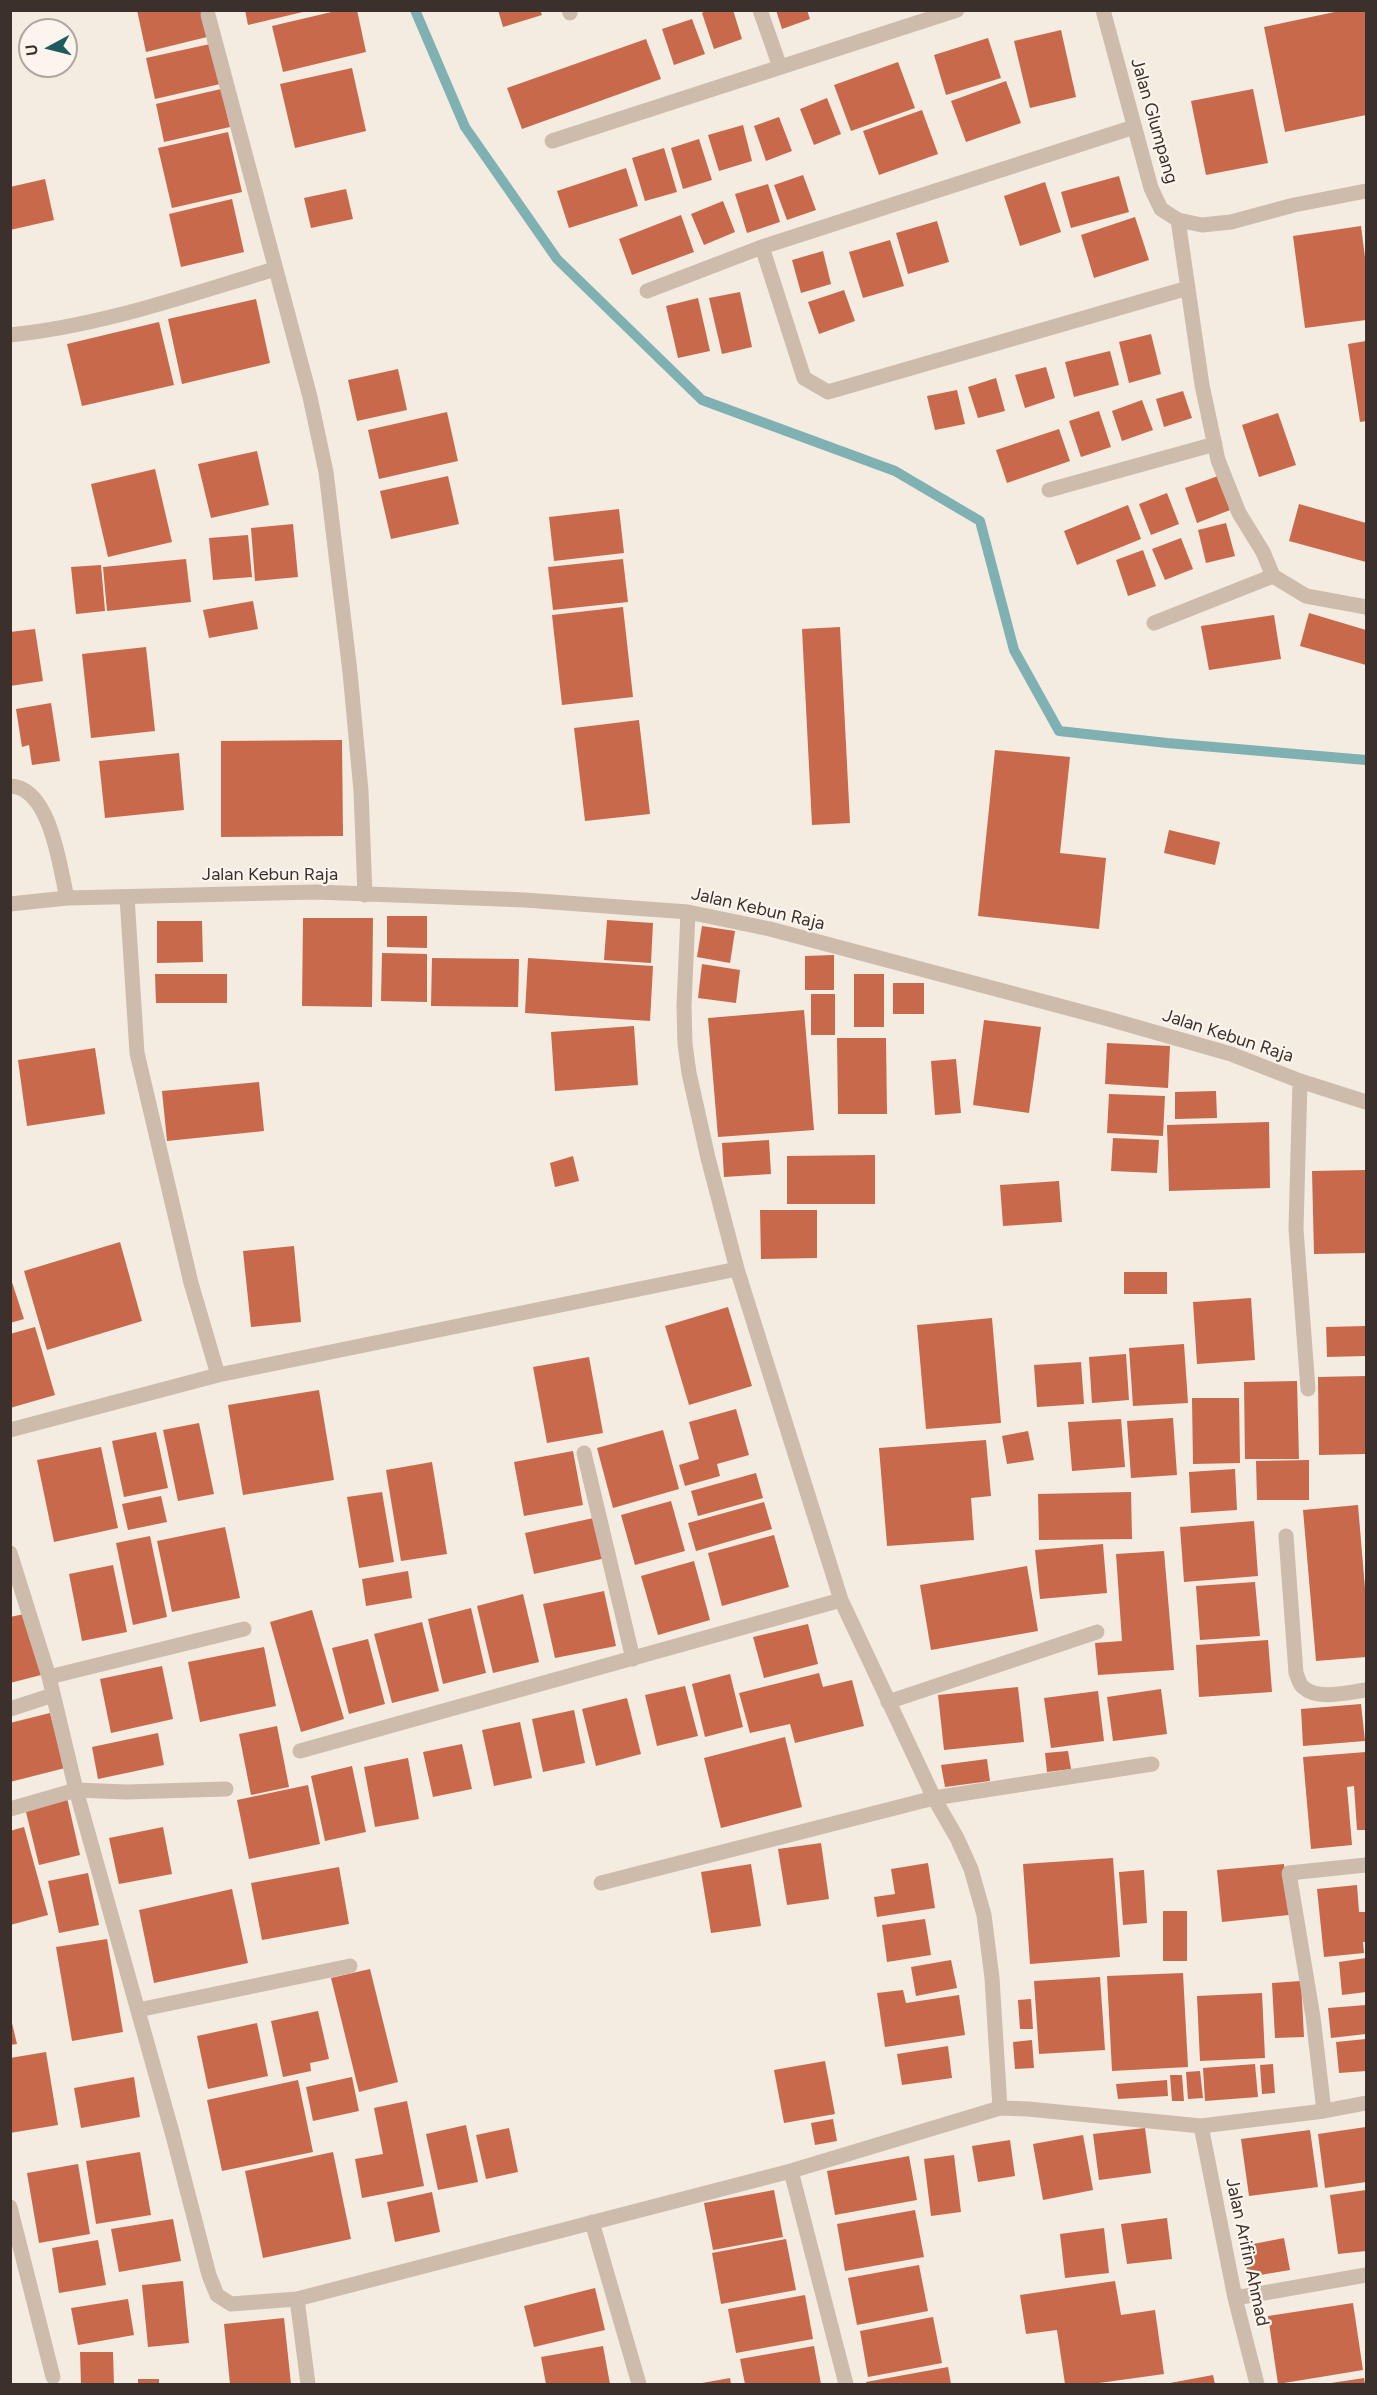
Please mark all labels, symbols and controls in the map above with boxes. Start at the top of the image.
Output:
north arrow [18,18,78,78]
text: U [22,43,42,57]
street label: Jalan Glumpang [1126,56,1182,186]
street label: Jalan Kebun Raja [202,864,338,886]
street label: Jalan Kebun Raja [689,883,827,935]
street label: Jalan Kebun Raja [1160,1005,1296,1067]
street label: Jalan Arifin Ahmad [1221,2176,1273,2328]

